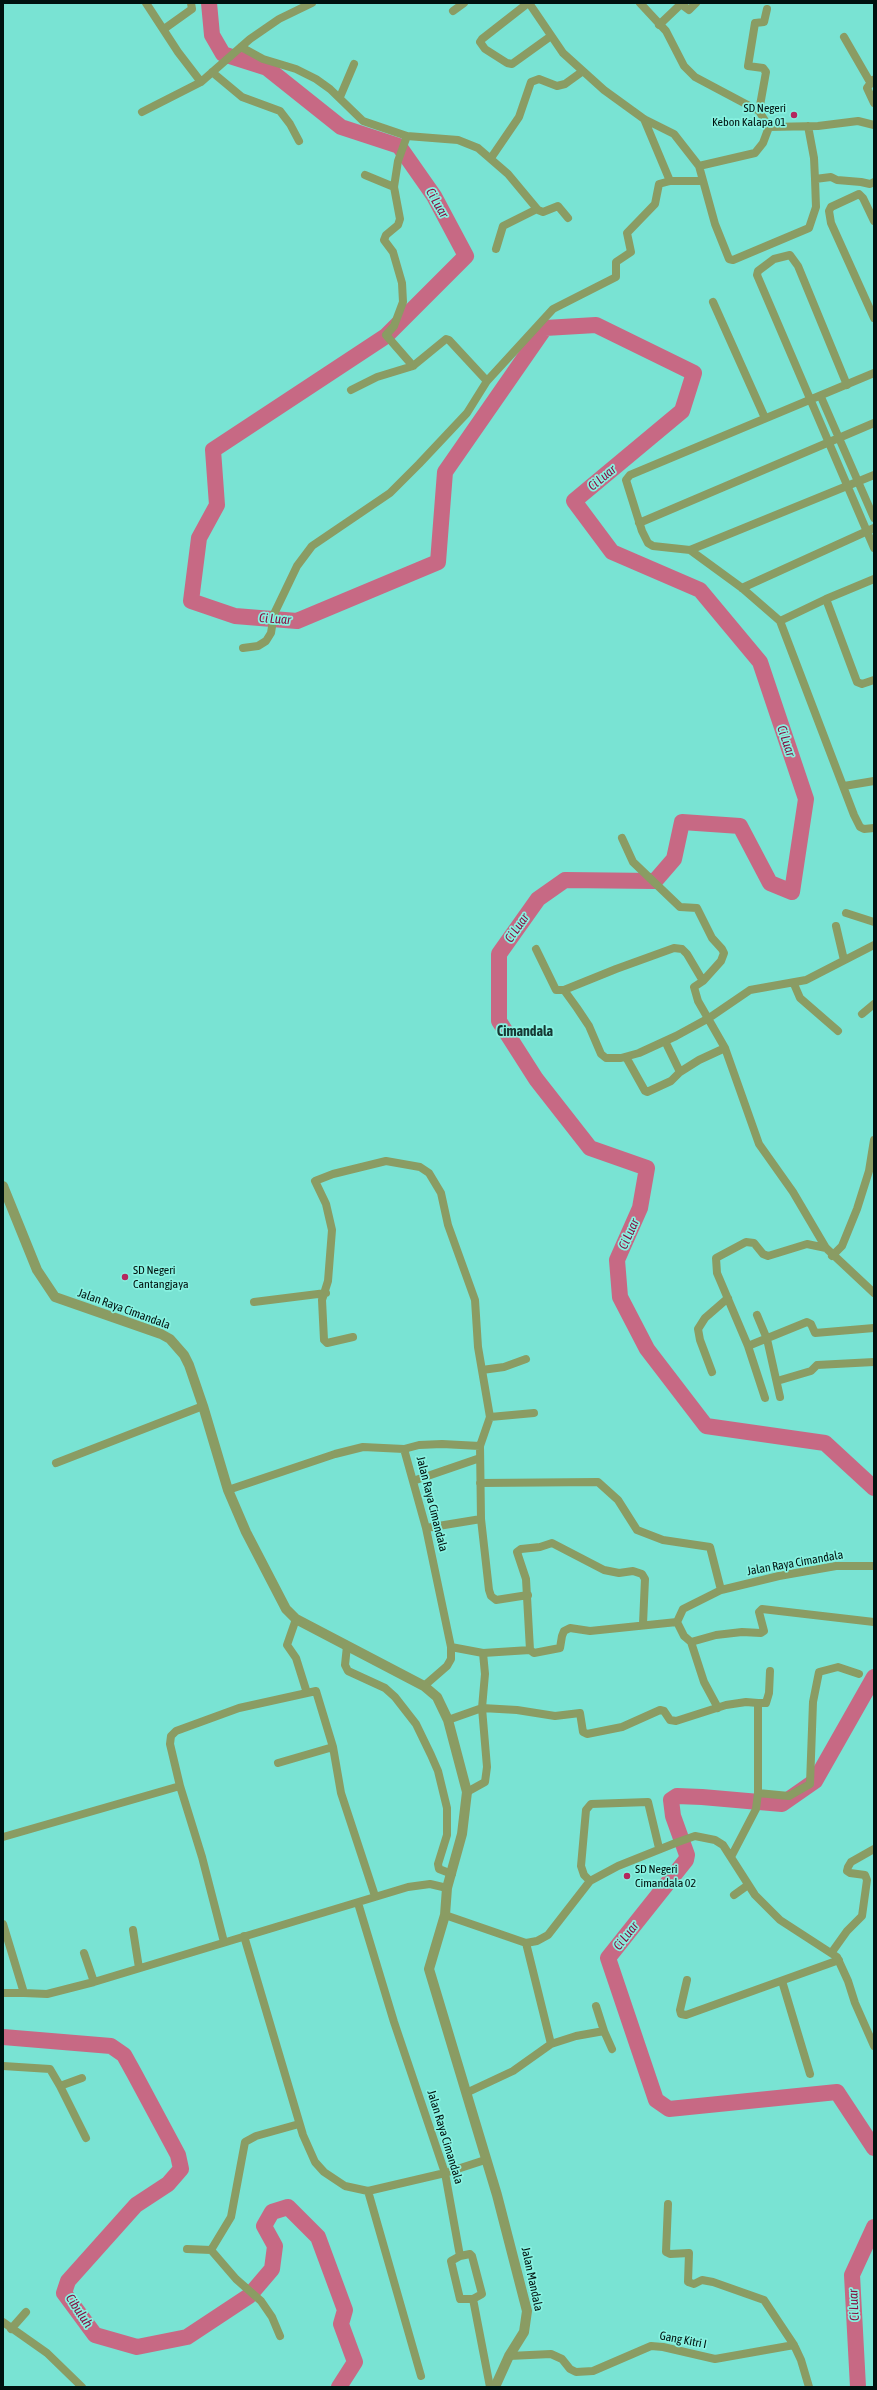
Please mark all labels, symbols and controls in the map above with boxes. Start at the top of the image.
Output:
place label: SD Negeri Kebon Kalapa 01 [712,101,786,129]
marker: SD Negeri Kebon Kalapa 01 [789,110,799,120]
water label: Ci Luar [422,185,452,221]
water label: Ci Luar [585,462,619,494]
water label: Ci Luar [259,610,291,628]
water label: Ci Luar [773,723,799,759]
water label: Ci Luar [501,910,533,946]
district label: Cimandala [497,1024,553,1040]
water label: Ci Luar [615,1216,643,1252]
place label: SD Negeri Cantangjaya [133,1263,189,1291]
marker: SD Negeri Cantangjaya [120,1272,130,1282]
street label: Jalan Raya Cimandala [76,1286,172,1332]
street label: Jalan Raya Cimandala [413,1455,451,1553]
street label: Jalan Raya Cimandala [746,1547,844,1579]
place label: SD Negeri Cimandala 02 [635,1862,696,1890]
marker: SD Negeri Cimandala 02 [622,1871,632,1881]
water label: Ci Luar [610,1919,642,1953]
street label: Jalan Raya Cimandala [424,2088,466,2186]
street label: Jalan Mandala [518,2246,546,2312]
water label: Ci Luar [845,2289,863,2321]
water label: Cibuluh [62,2291,96,2331]
street label: Gang Kitri I [658,2328,708,2352]

